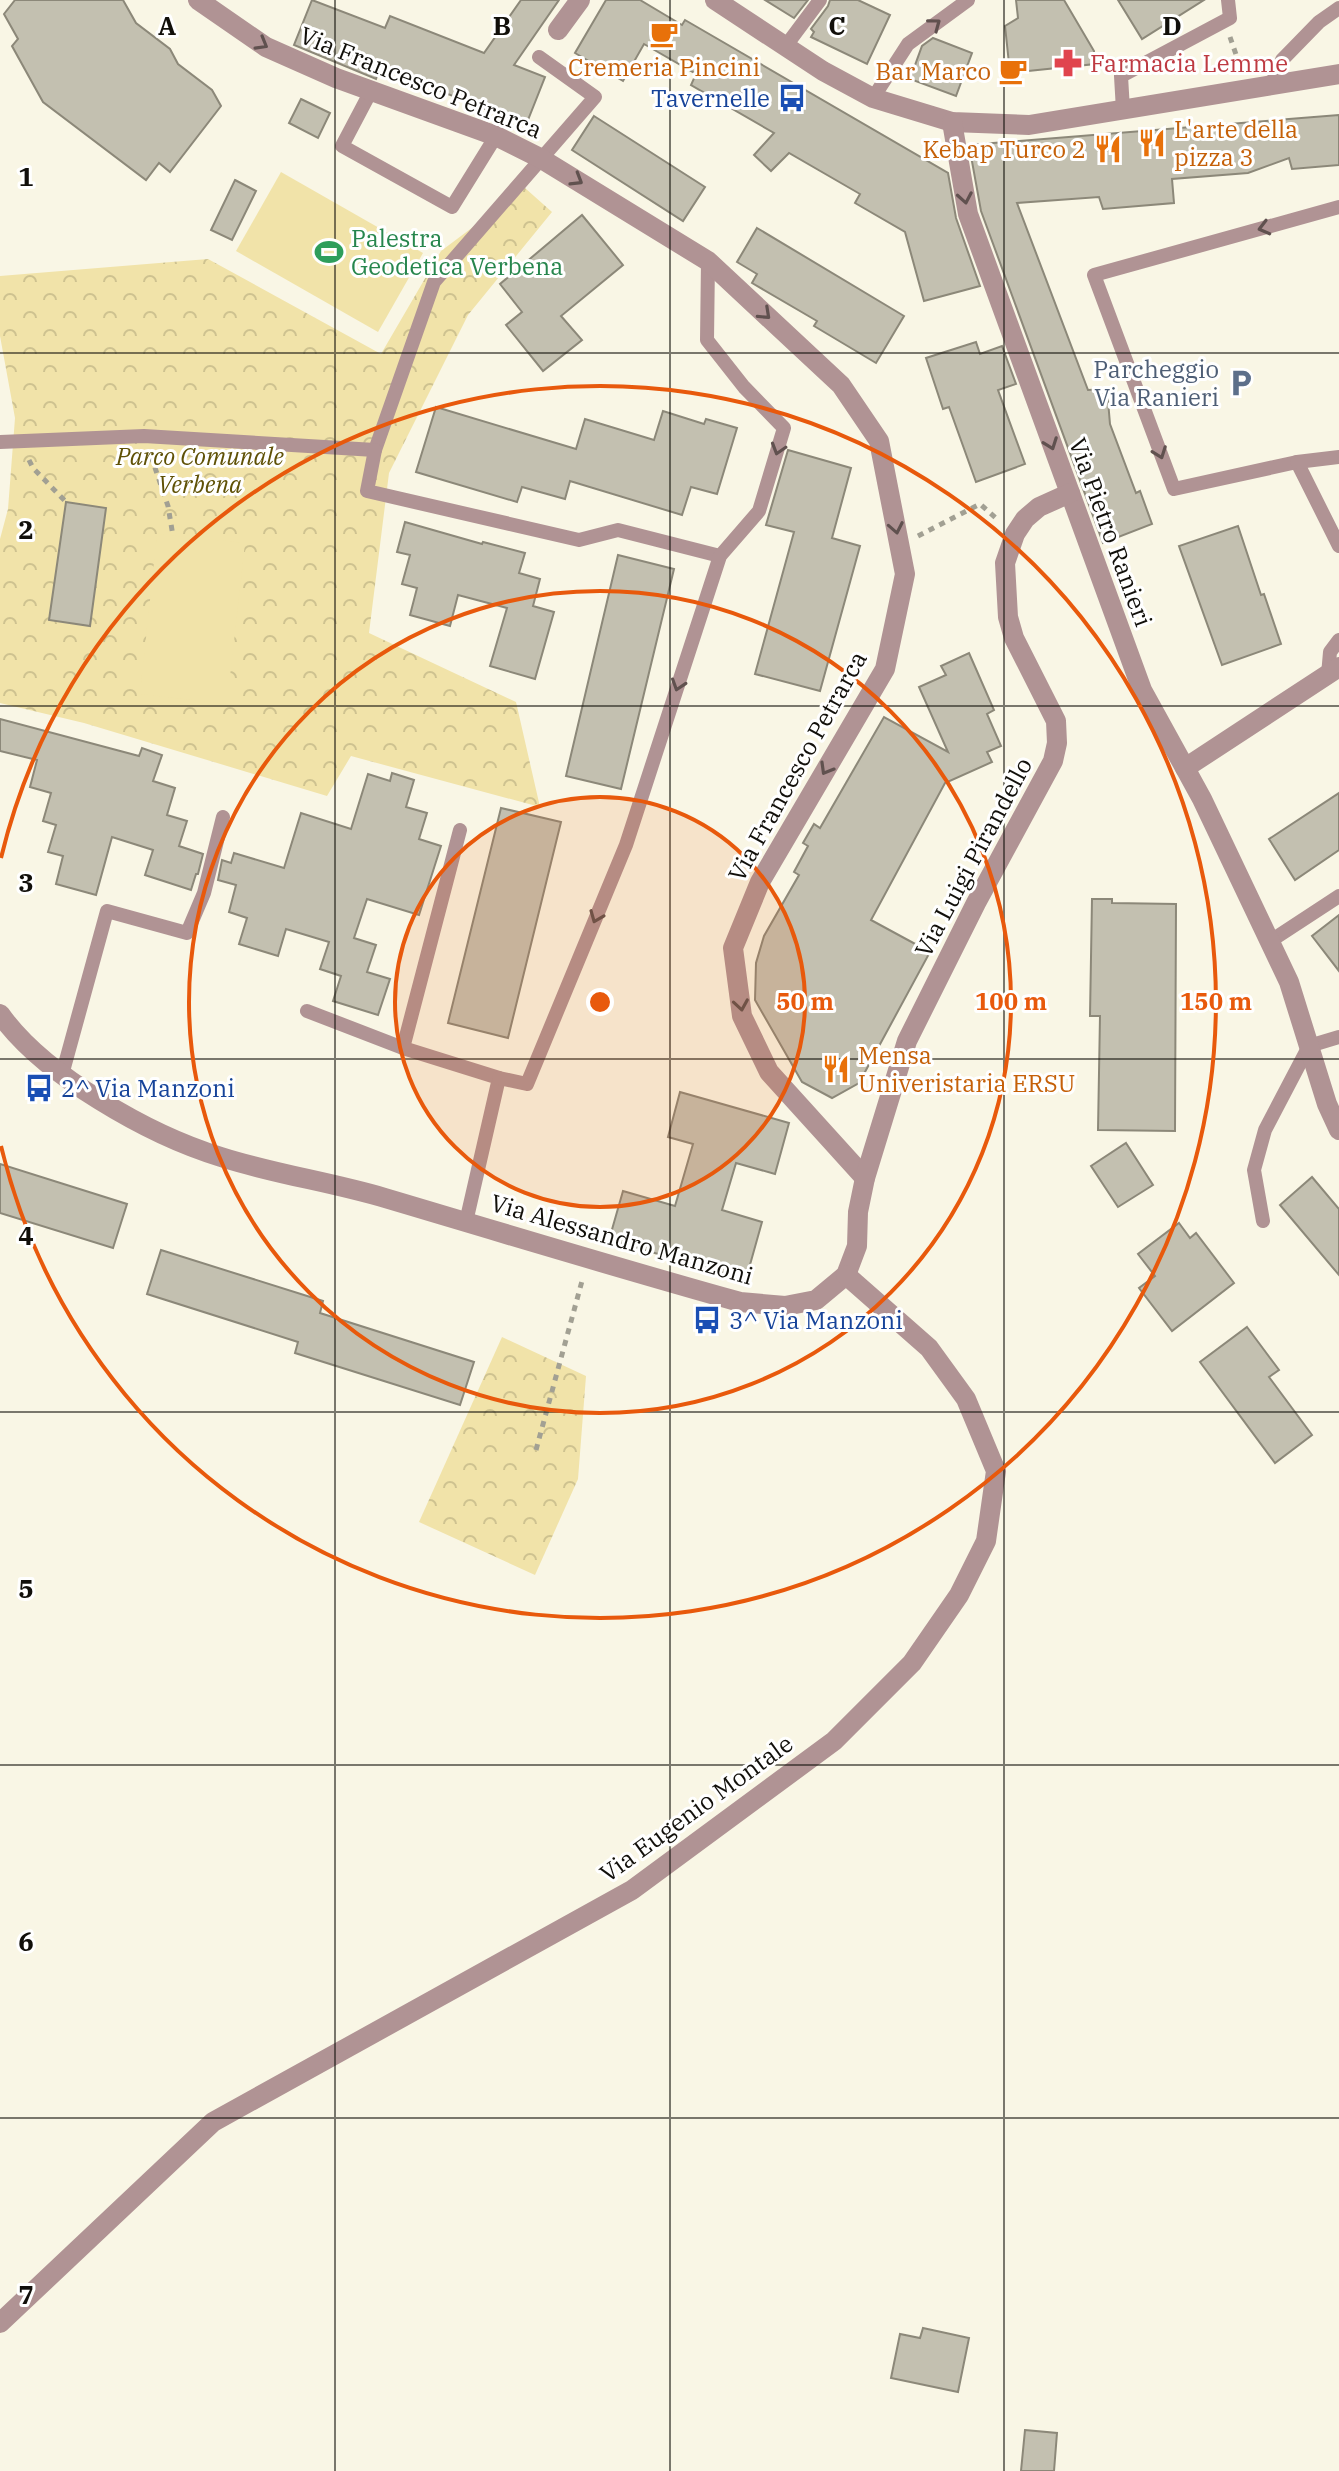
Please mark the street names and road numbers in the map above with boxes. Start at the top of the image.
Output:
street label: Via Francesco Petrarca [295,19,547,145]
street label: Via Pietro Ranieri [1062,433,1160,631]
street label: Via Francesco Petrarca [720,645,874,887]
street label: Via Luigi Pirandello [907,752,1039,962]
street label: Via Alessandro Manzoni [487,1186,757,1292]
street label: Via Eugenio Montale [593,1727,799,1889]

